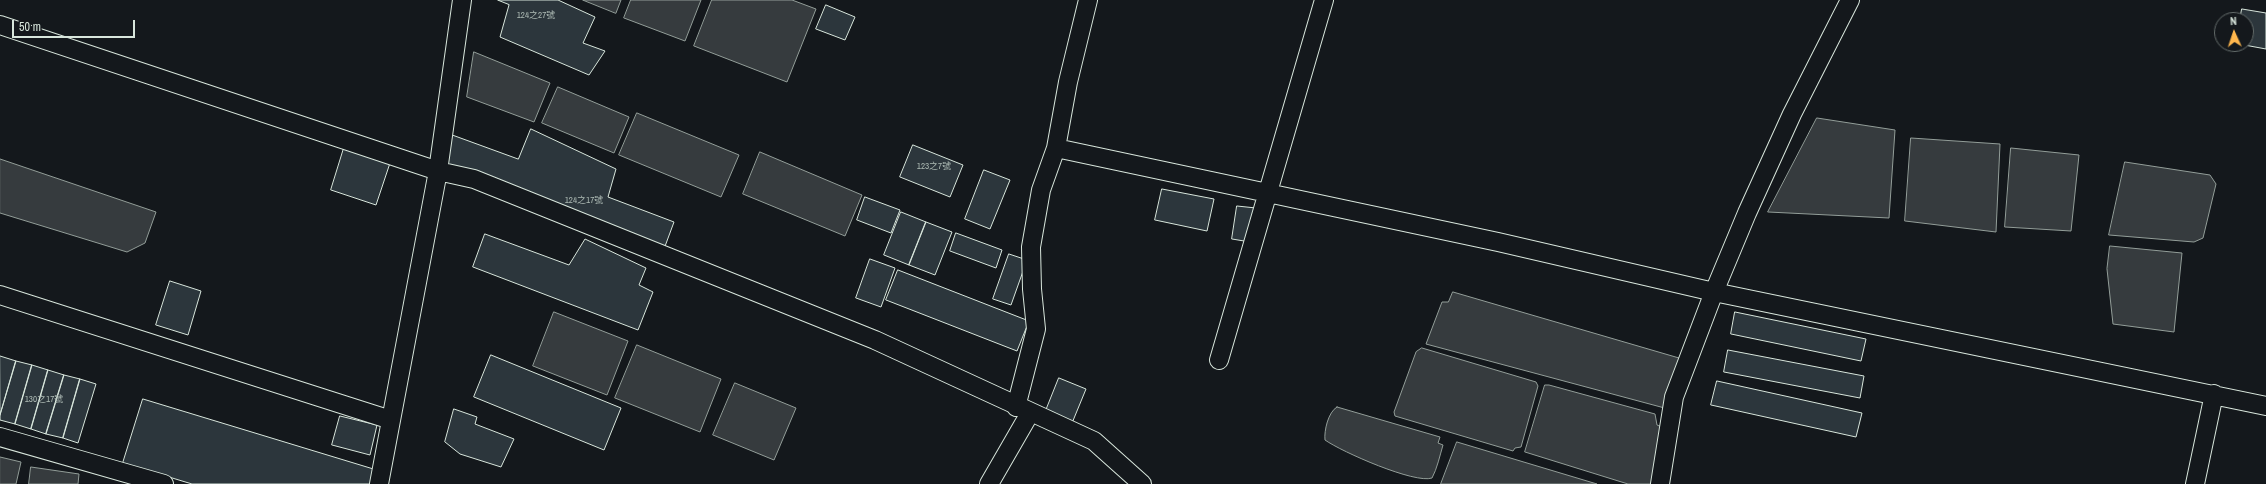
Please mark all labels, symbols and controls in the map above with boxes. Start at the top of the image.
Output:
house number: 124之27號 [517,11,555,21]
scale bar [14,12,137,38]
north arrow [2214,12,2254,52]
text: N [2230,14,2237,28]
text: 50 m [19,19,41,35]
house number: 123之7號 [917,162,951,172]
house number: 124之17號 [565,196,603,206]
house number: 130之17號 [25,395,63,405]

